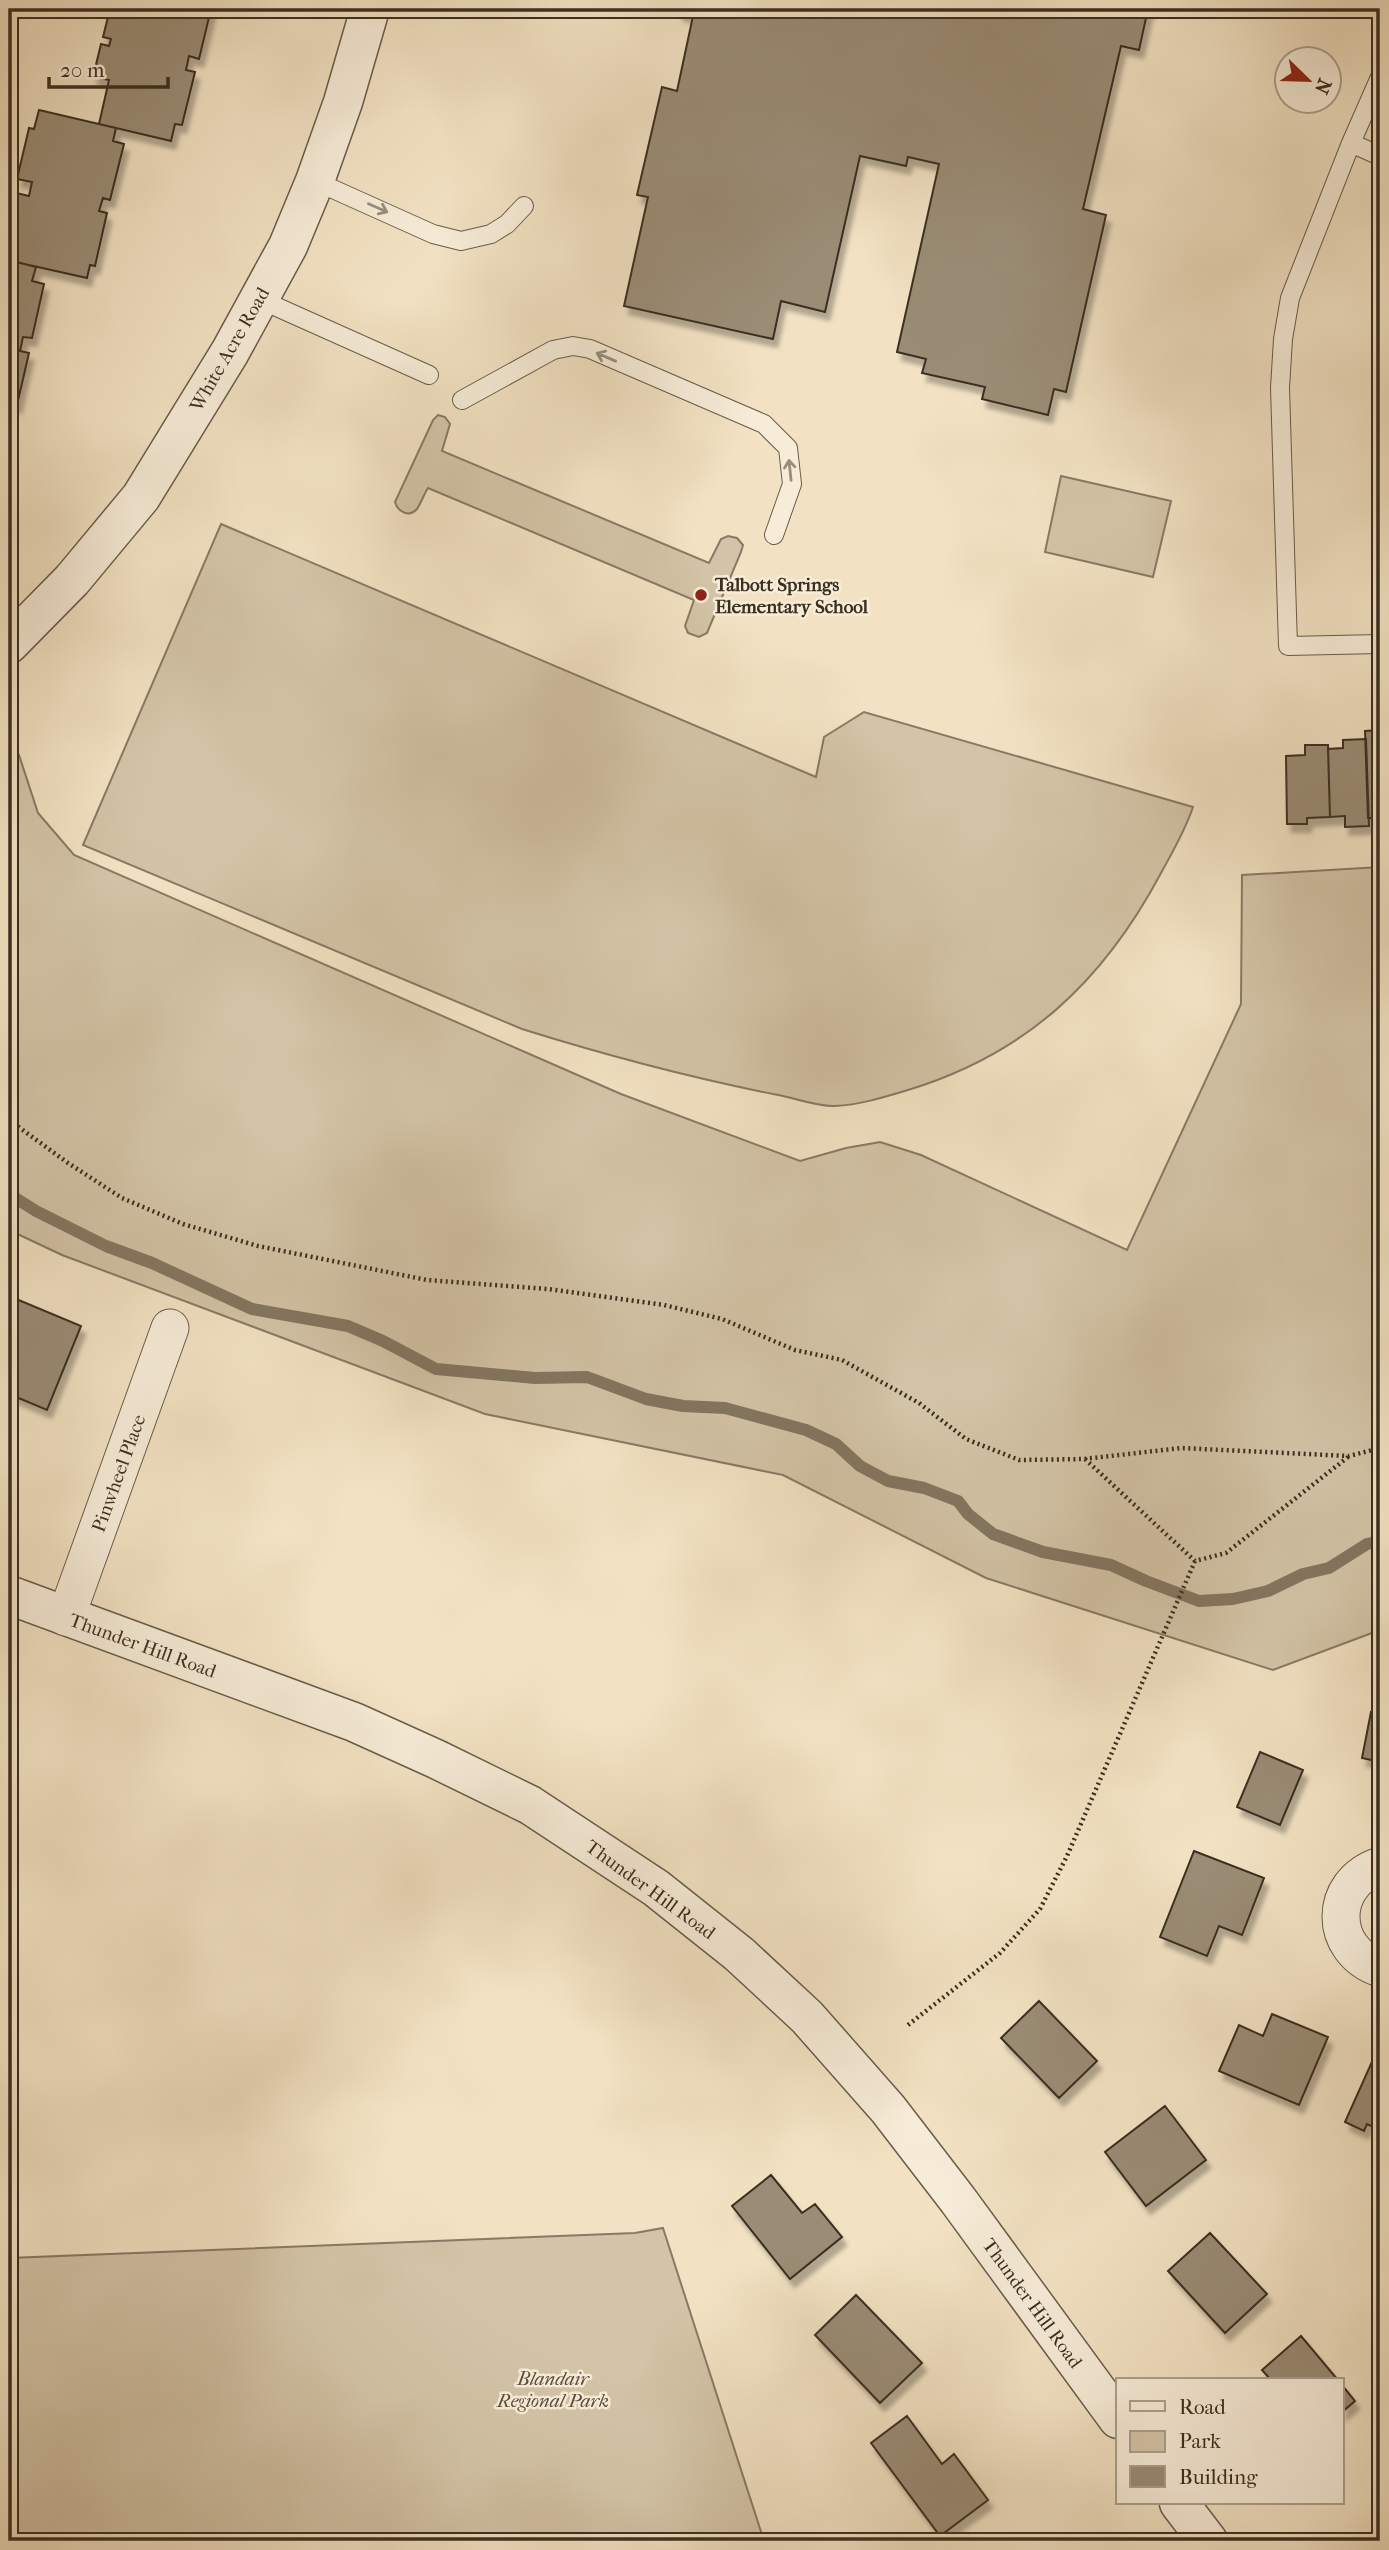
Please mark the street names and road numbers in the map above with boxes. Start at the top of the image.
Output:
street label: White Acre Road [185,283,275,416]
street label: Pinwheel Place [87,1411,150,1535]
street label: Thunder Hill Road [66,1609,220,1683]
street label: Thunder Hill Road [581,1835,720,1945]
street label: Thunder Hill Road [978,2235,1087,2373]

